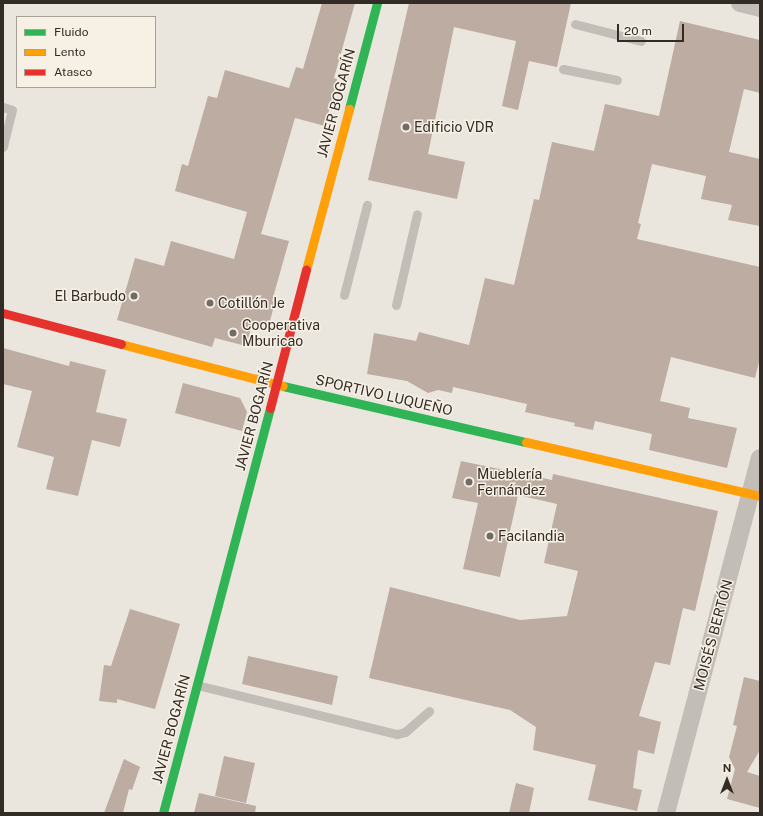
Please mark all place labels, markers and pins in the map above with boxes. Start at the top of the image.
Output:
place label: Edificio VDR [414,119,494,135]
marker: Edificio VDR [401,122,411,132]
place label: El Barbudo [55,288,126,304]
marker: El Barbudo [129,291,139,301]
place label: Cotillón Je [218,295,285,311]
marker: Cotillón Je [205,298,215,308]
place label: Cooperativa Mburicao [242,317,320,350]
marker: Cooperativa Mburicao [227,327,239,339]
place label: Mueblería Fernández [477,466,545,498]
marker: Mueblería Fernández [464,477,474,487]
place label: Facilandia [498,528,565,544]
marker: Facilandia [485,531,495,541]

